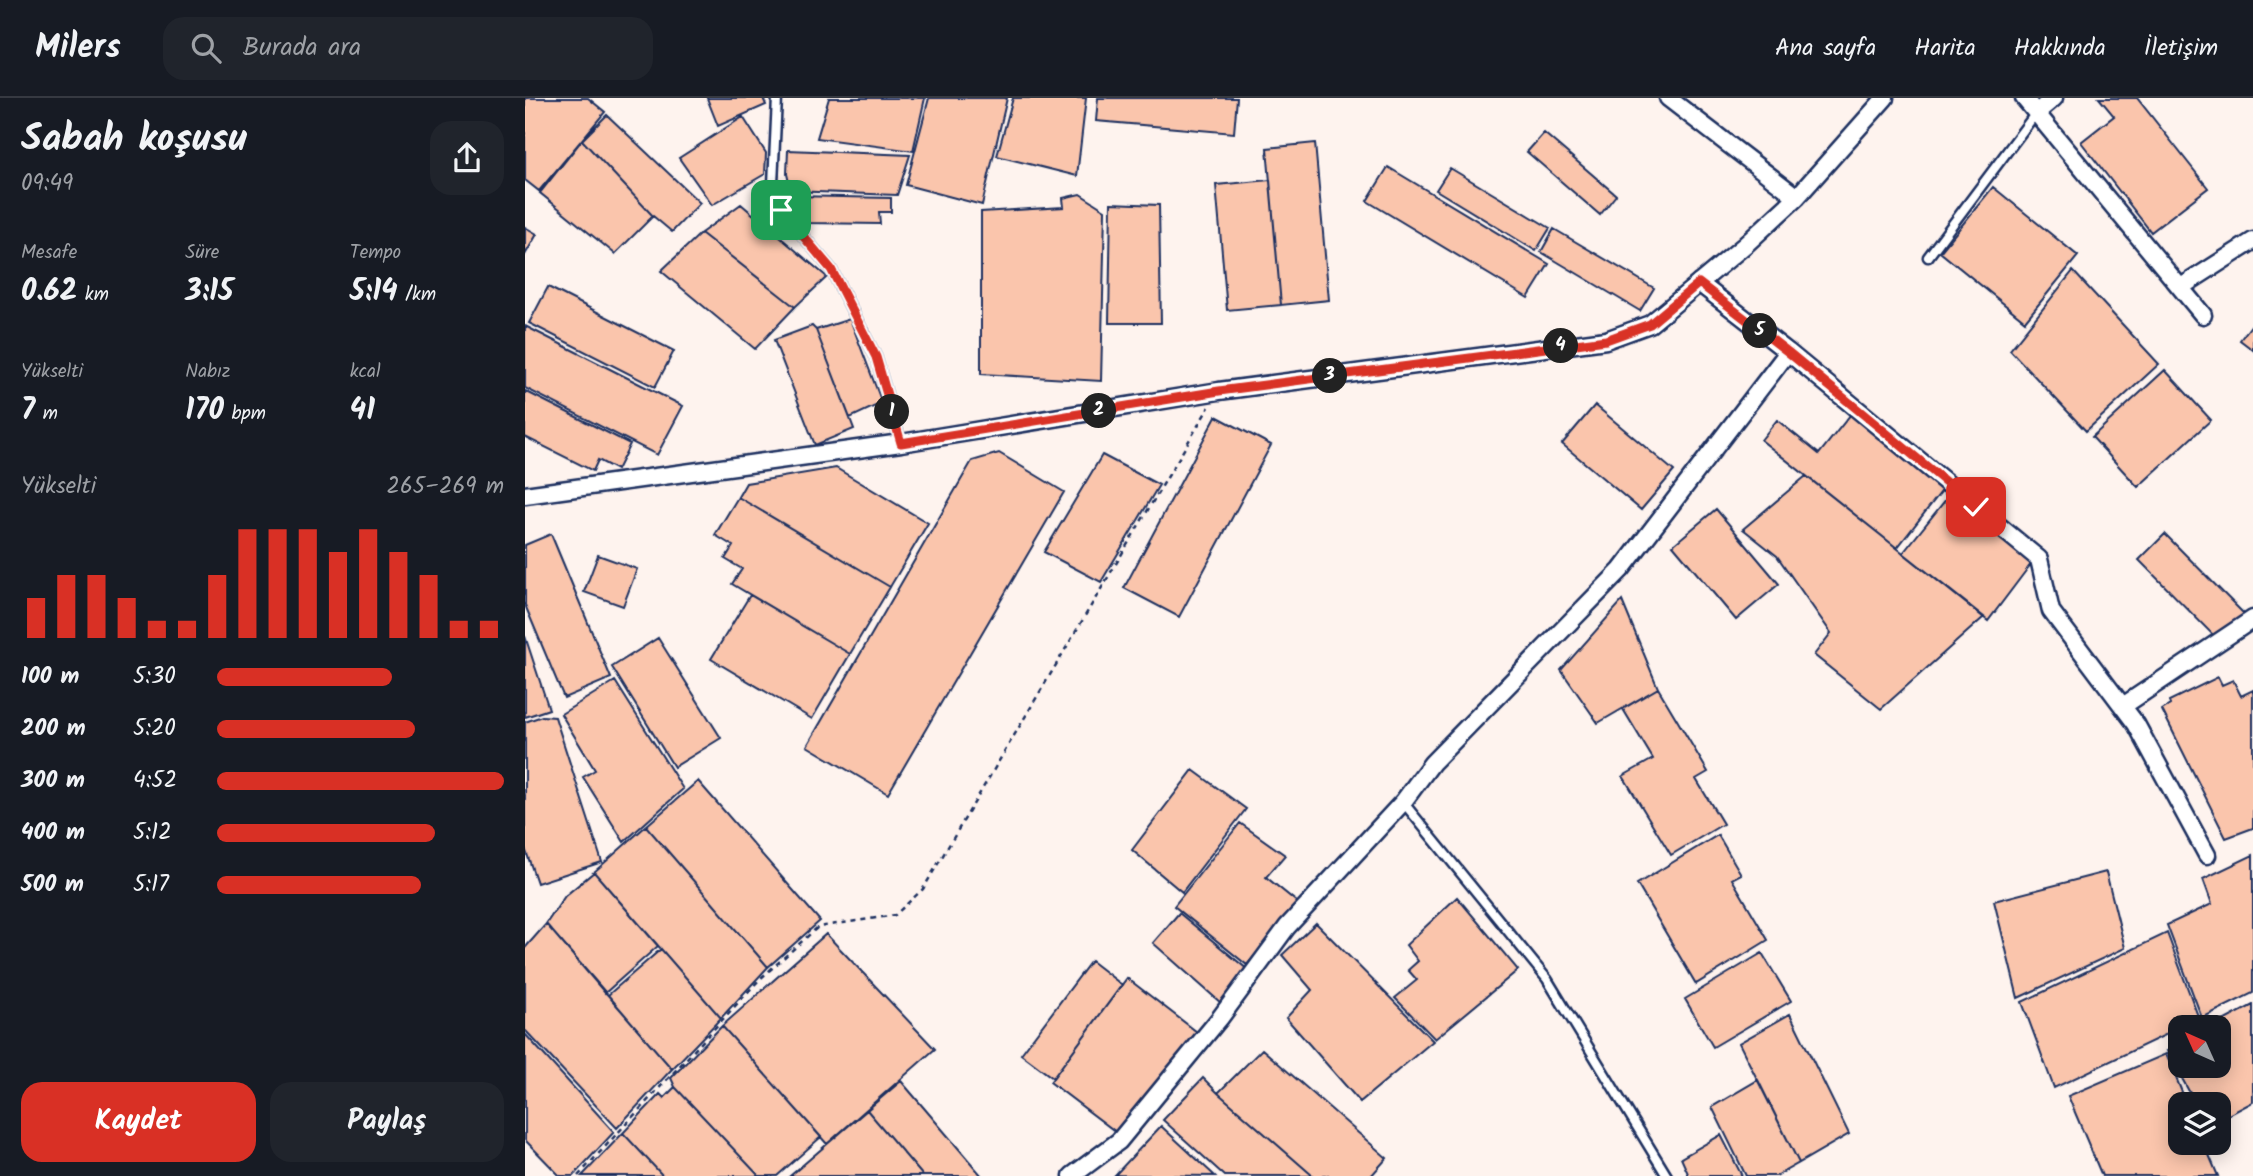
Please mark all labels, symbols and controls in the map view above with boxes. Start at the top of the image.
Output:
search box [163,17,653,80]
text: Milers [35,22,121,75]
text: Burada ara [243,27,361,69]
icon: search [187,29,225,67]
text: Ana sayfa [1775,29,1876,68]
text: Harita [1914,29,1976,68]
text: Hakkında [2014,29,2106,68]
text: İletişim [2144,29,2218,68]
text: Sabah koşusu [21,110,247,170]
button: share [430,121,504,195]
text: 09:49 [21,166,73,202]
pin [751,180,811,240]
icon: arrive [762,191,800,229]
text: Mesafe [21,238,77,268]
text: Süre [185,238,219,268]
text: Tempo [350,238,401,268]
text: 0.62 [21,268,77,316]
text: 3:15 [185,268,233,316]
text: 5:14 [350,268,398,316]
text: km [77,280,109,310]
text: /km [398,280,436,310]
pin: 5 [1743,314,1777,348]
text: 5 [1755,315,1764,345]
pin: 4 [1543,328,1579,364]
text: 4 [1555,330,1566,360]
text: Yükselti [21,357,83,387]
text: Nabız [185,357,230,387]
text: kcal [350,357,381,387]
pin: 3 [1313,358,1347,394]
text: 3 [1324,360,1335,390]
text: 7 [21,387,35,435]
text: 170 [185,387,224,435]
text: 41 [350,387,375,435]
pin: 1 [875,394,909,430]
pin: 2 [1081,394,1117,428]
text: 2 [1093,395,1104,425]
text: 1 [889,396,894,426]
text: m [35,399,58,429]
text: bpm [224,399,266,429]
text: Yükselti [21,469,96,505]
text: 265–269 m [387,469,504,505]
pin [1946,477,2006,537]
icon: check [1957,488,1995,526]
text: 100 m [21,659,79,695]
text: 5:30 [133,659,176,695]
text: 200 m [21,711,86,747]
text: 5:20 [133,711,176,747]
text: 300 m [21,763,85,799]
text: 4:52 [133,763,177,799]
text: 400 m [21,815,85,851]
text: 5:12 [133,815,172,851]
text: 500 m [21,867,84,903]
text: 5:17 [133,867,169,903]
north arrow [2168,1015,2231,1078]
map controls [2168,1015,2231,1155]
button: Kaydet [21,1082,256,1162]
button: Paylaş [270,1082,504,1162]
button: layers [2168,1092,2231,1155]

